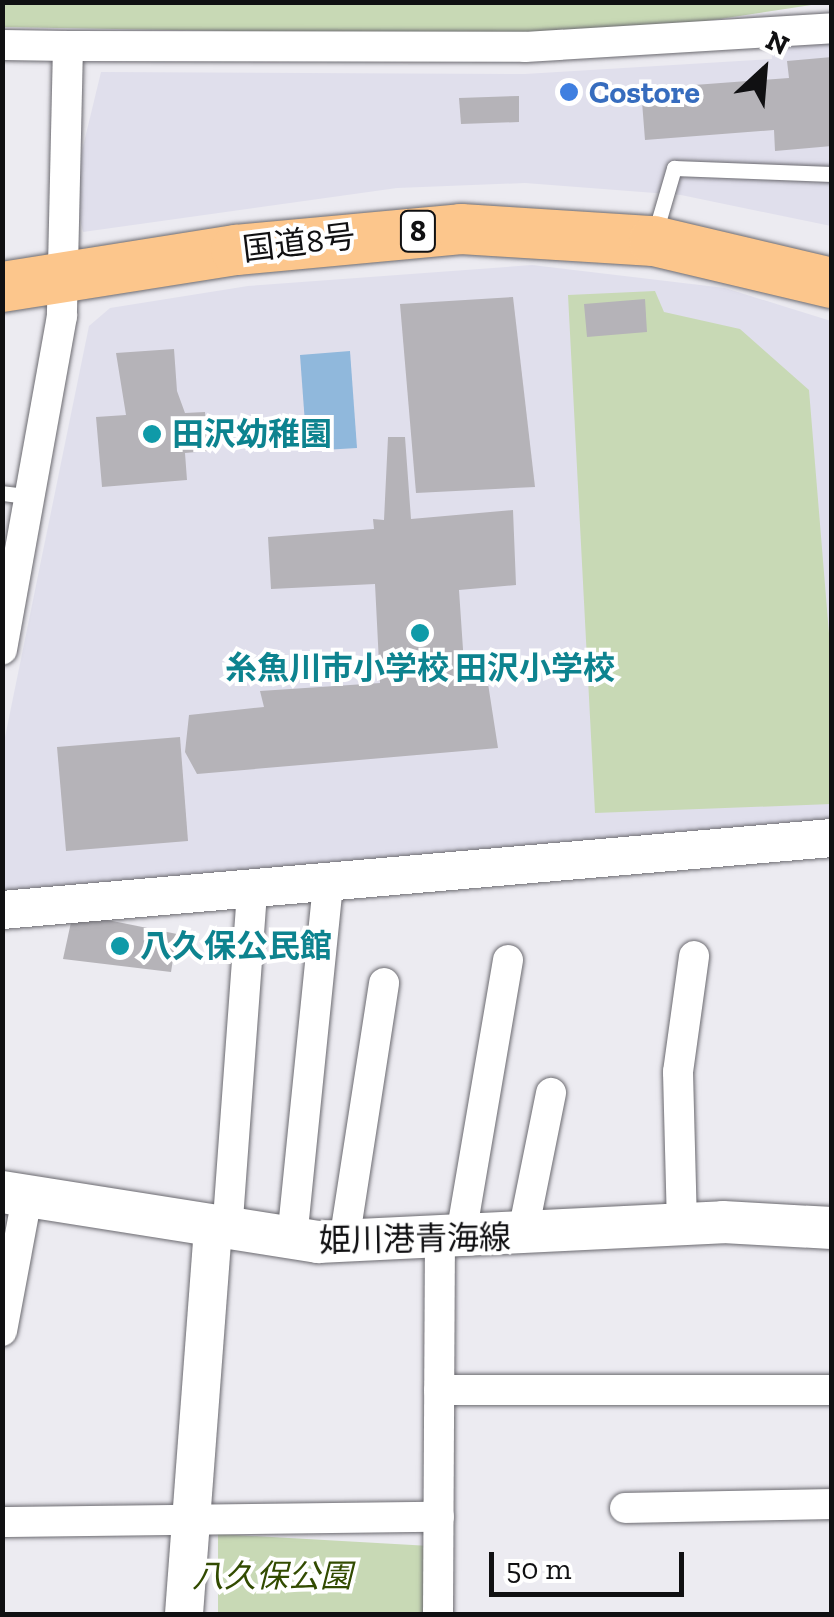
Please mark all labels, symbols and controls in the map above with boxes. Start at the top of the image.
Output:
north arrow [714,20,814,120]
text: N [761,23,794,62]
place label: Costore [589,73,700,111]
marker: Costore [558,81,580,103]
road number: 8 [398,206,438,256]
street label: 国道8号 [240,217,358,269]
place label: 田沢幼稚園 [172,415,332,453]
marker: 田沢幼稚園 [141,423,163,445]
marker: 糸魚川市小学校 田沢小学校 [409,622,431,644]
place label: 糸魚川市小学校 田沢小学校 [225,649,615,687]
place label: 八久保公民館 [140,927,332,965]
marker: 八久保公民館 [109,935,131,957]
street label: 姫川港青海線 [319,1218,511,1260]
scale bar [494,1532,689,1594]
text: 50 m [506,1551,571,1587]
park label: 八久保公園 [192,1557,352,1595]

